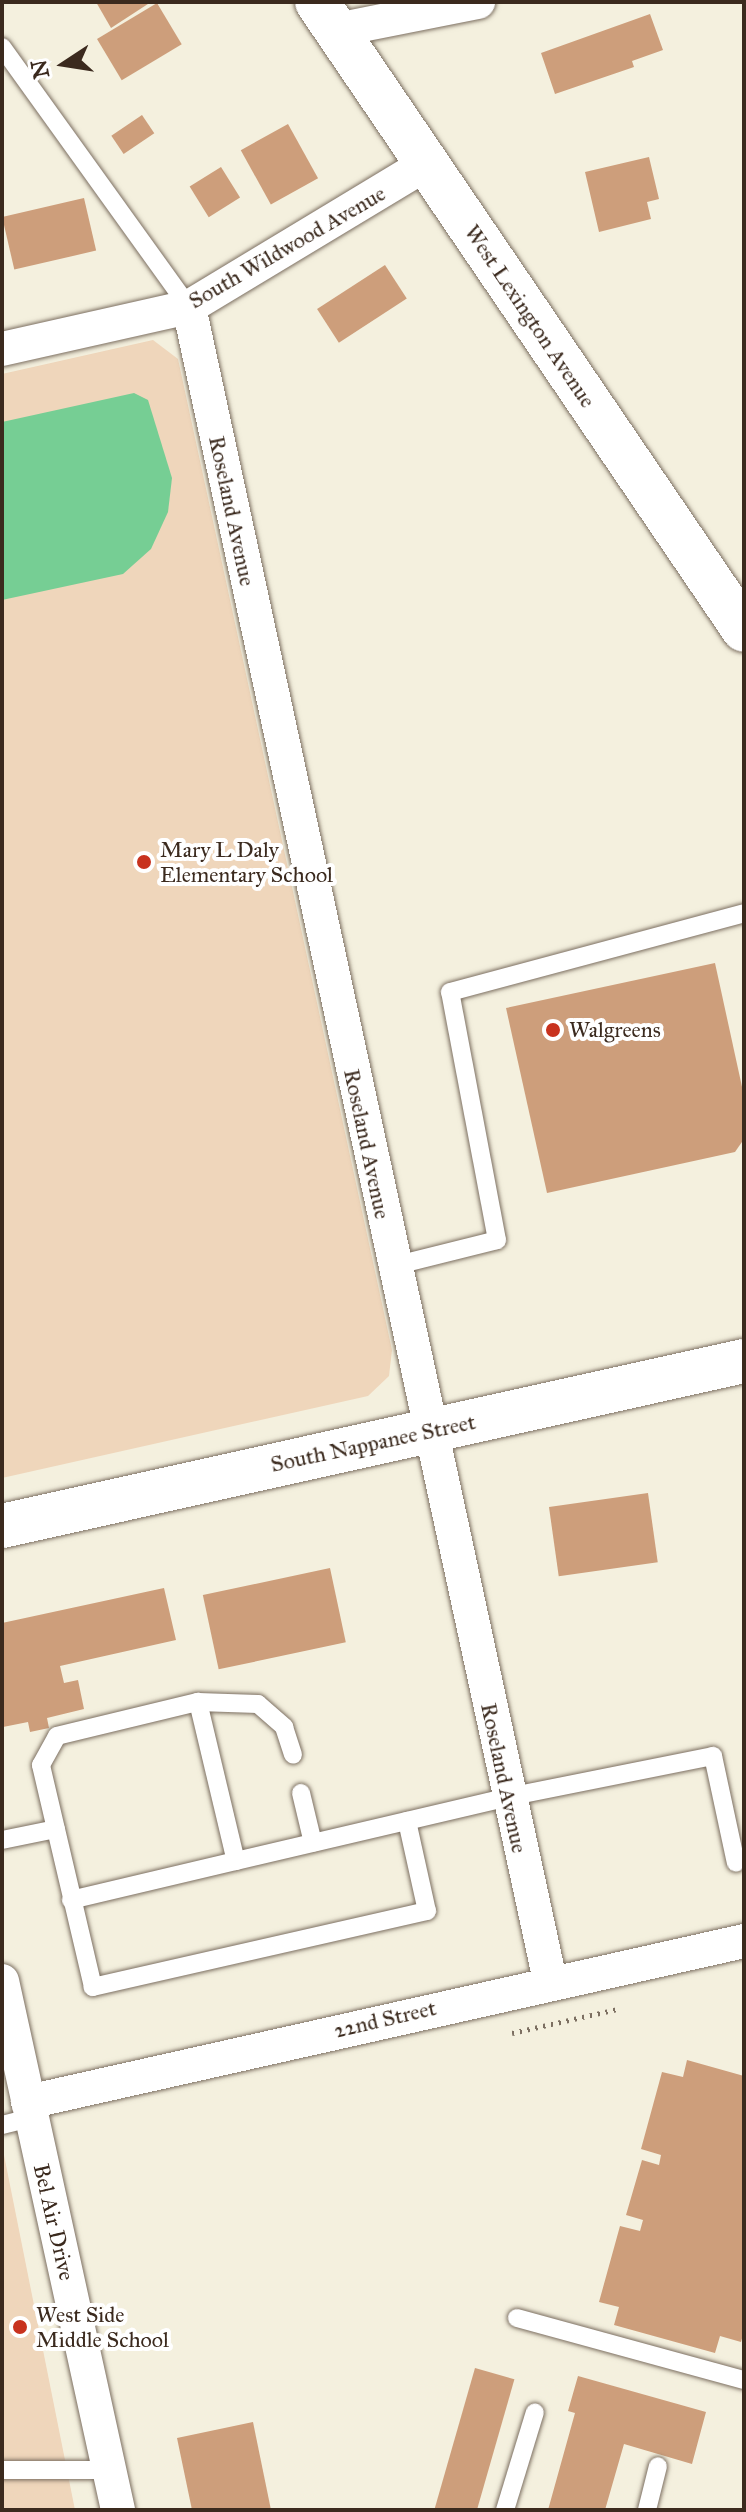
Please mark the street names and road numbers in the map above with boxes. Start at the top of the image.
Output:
street label: South Wildwood Avenue [184,180,390,314]
street label: West Lexington Avenue [459,220,601,412]
street label: Roseland Avenue [203,434,261,588]
street label: Roseland Avenue [338,1067,396,1221]
street label: South Nappanee Street [268,1408,478,1478]
street label: Roseland Avenue [475,1701,533,1855]
street label: 22nd Street [331,1994,439,2044]
street label: Bel Air Drive [28,2161,80,2283]

